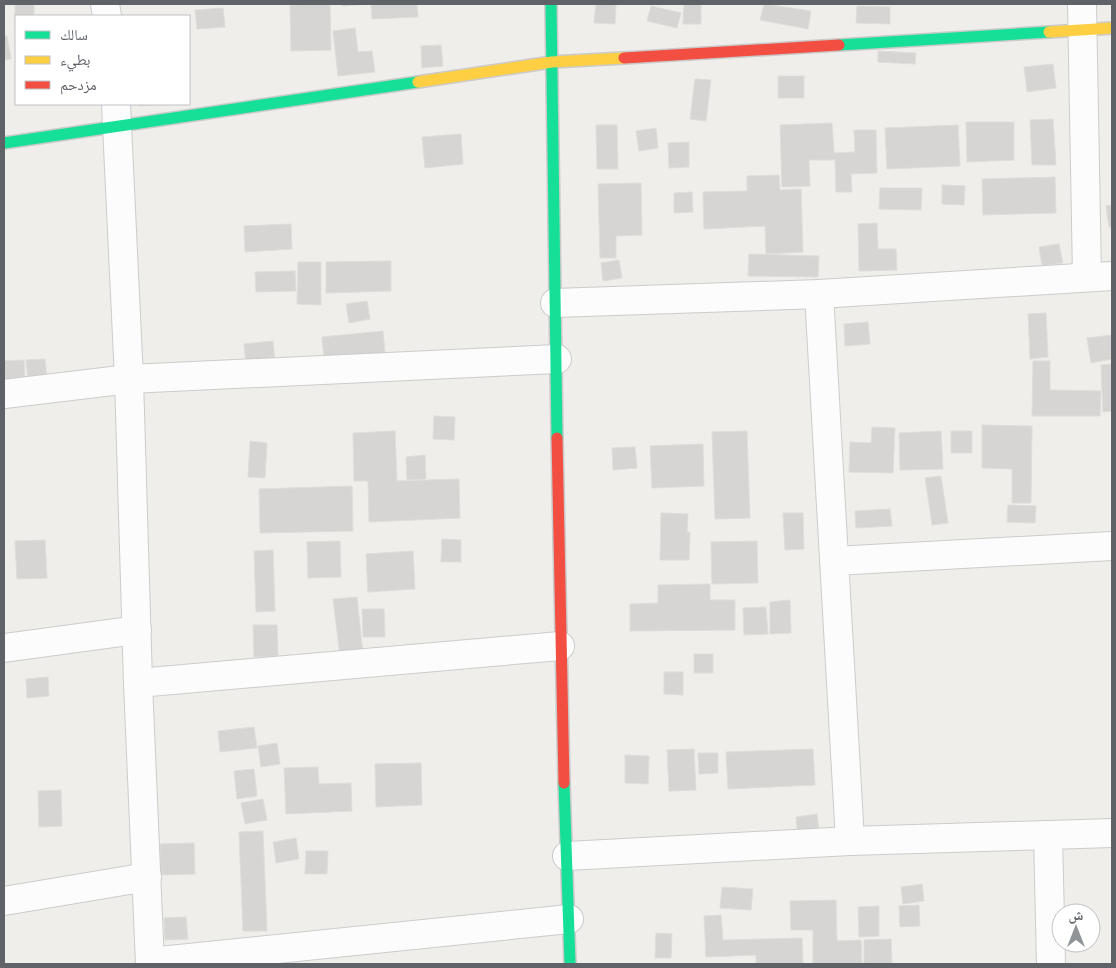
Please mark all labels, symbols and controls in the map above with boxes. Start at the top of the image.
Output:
legend [15,15,190,105]
text: سالك [60,26,88,44]
text: بطيء [60,51,90,72]
text: مزدحم [60,76,97,95]
north arrow [1051,903,1101,953]
text: ش [1069,907,1084,924]

